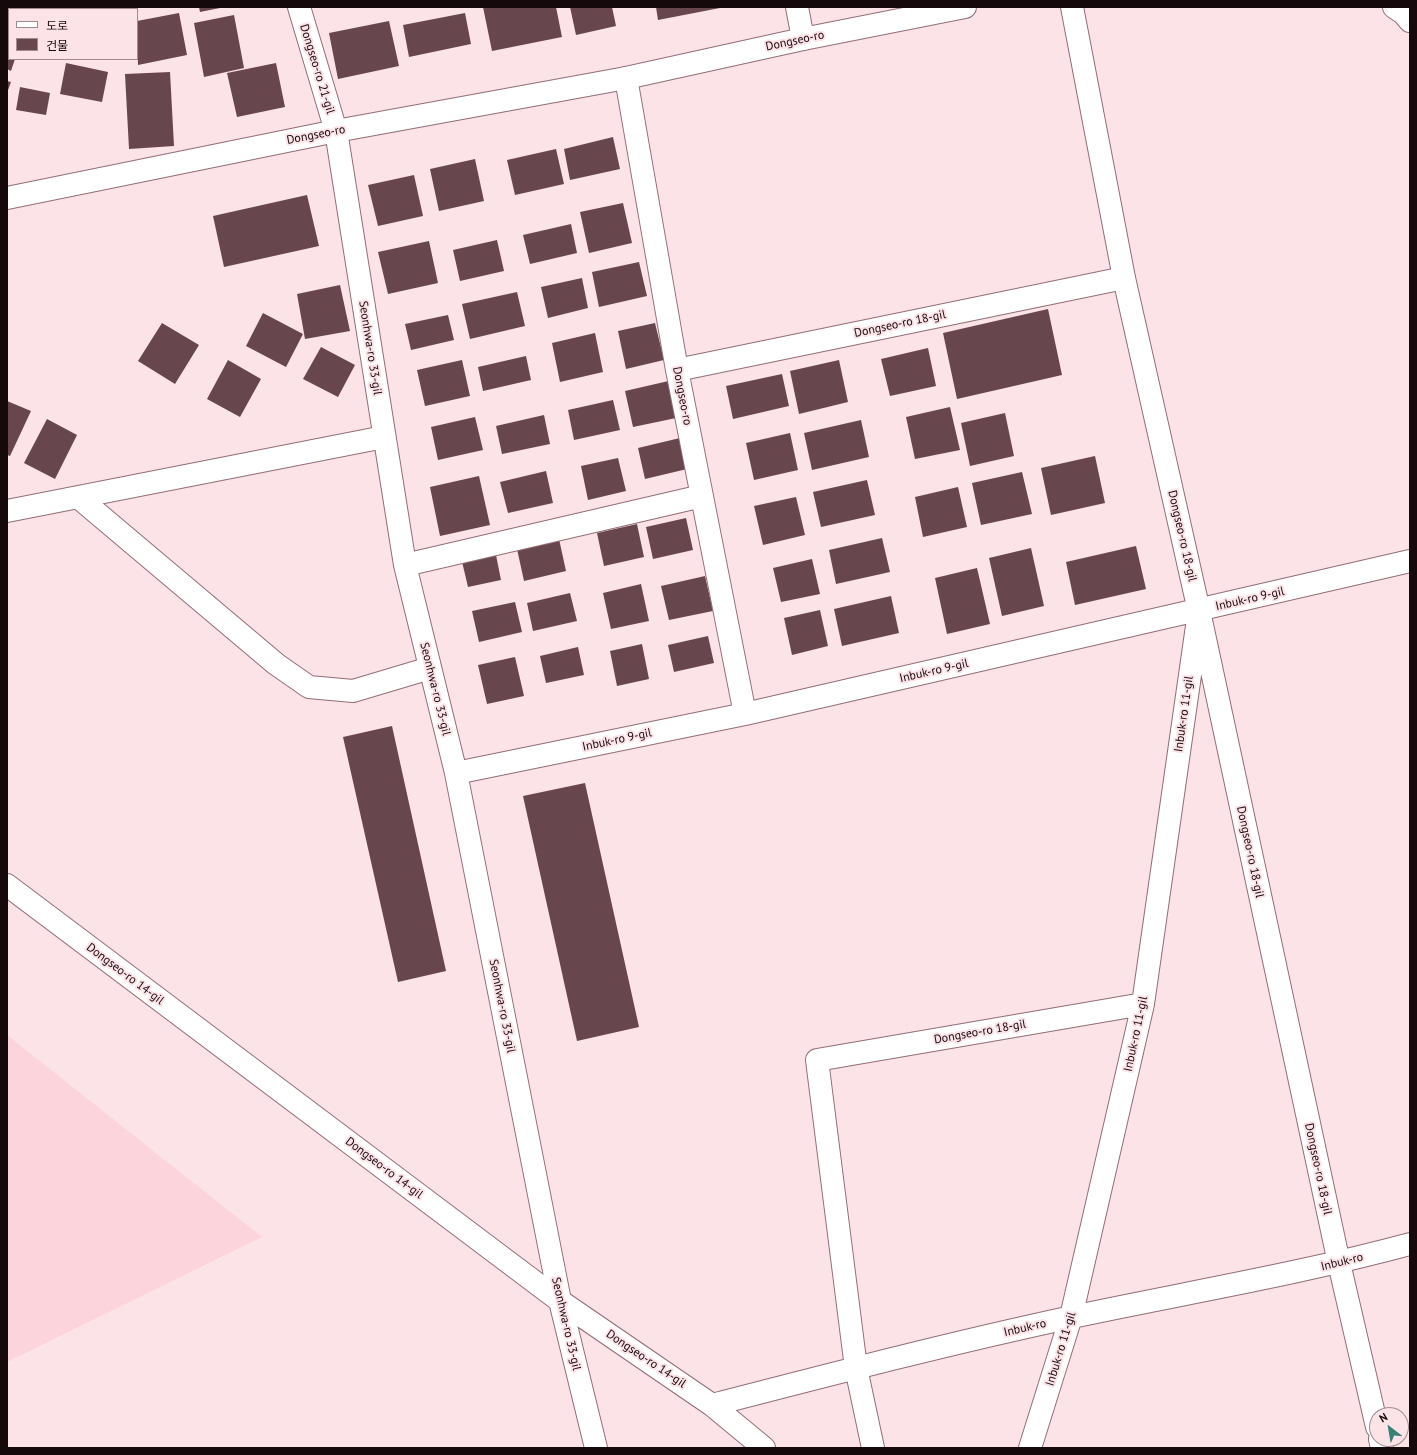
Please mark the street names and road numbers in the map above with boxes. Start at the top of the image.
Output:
street label: Dongseo-ro 21-gil [296,22,338,116]
street label: Dongseo-ro [764,28,826,54]
street label: Dongseo-ro [285,122,347,148]
street label: Seonhwa-ro 33-gil [355,300,385,396]
street label: Dongseo-ro 18-gil [853,307,947,341]
street label: Dongseo-ro [669,365,695,427]
street label: Dongseo-ro 18-gil [1164,489,1200,583]
street label: Inbuk-ro 9-gil [1214,584,1286,614]
street label: Seonhwa-ro 33-gil [416,641,454,737]
street label: Inbuk-ro 9-gil [898,656,970,686]
street label: Inbuk-ro 11-gil [1172,675,1196,753]
street label: Inbuk-ro 9-gil [581,726,653,754]
street label: Dongseo-ro 18-gil [1233,805,1267,899]
street label: Dongseo-ro 14-gil [83,940,167,1008]
street label: Seonhwa-ro 33-gil [486,958,518,1054]
street label: Inbuk-ro 11-gil [1121,995,1151,1073]
street label: Dongseo-ro 18-gil [933,1017,1027,1047]
street label: Dongseo-ro 18-gil [1301,1122,1335,1216]
street label: Dongseo-ro 14-gil [342,1134,426,1202]
street label: Inbuk-ro [1319,1250,1365,1274]
street label: Seonhwa-ro 33-gil [548,1276,584,1372]
street label: Inbuk-ro 11-gil [1043,1310,1079,1388]
street label: Inbuk-ro [1002,1316,1048,1340]
street label: Dongseo-ro 14-gil [603,1327,689,1391]

